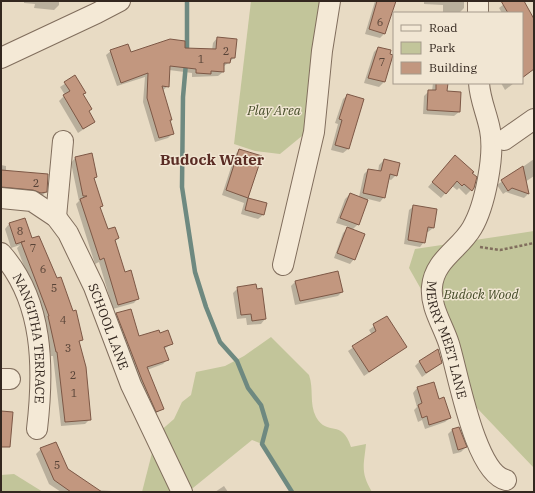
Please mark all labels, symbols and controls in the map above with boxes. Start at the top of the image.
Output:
legend [393,12,523,84]
house number: 6 [377,15,383,29]
text: Road [429,20,458,35]
text: Park [429,40,455,55]
house number: 2 [223,44,229,58]
house number: 1 [198,52,204,66]
house number: 7 [379,55,385,69]
text: Building [429,60,477,75]
park label: Play Area [246,102,301,119]
district label: Budock Water [160,150,265,169]
house number: 2 [33,176,39,190]
house number: 8 [17,224,23,238]
house number: 7 [30,241,36,255]
house number: 6 [40,262,46,276]
street label: NANGITHA TERRACE [9,270,49,404]
street label: MERRY MEET LANE [423,280,471,401]
house number: 5 [51,281,57,295]
street label: SCHOOL LANE [85,281,133,372]
park label: Budock Wood [442,286,519,303]
house number: 4 [60,313,67,327]
house number: 3 [65,341,71,355]
house number: 2 [70,368,76,382]
house number: 1 [71,386,77,400]
house number: 5 [54,458,60,472]

